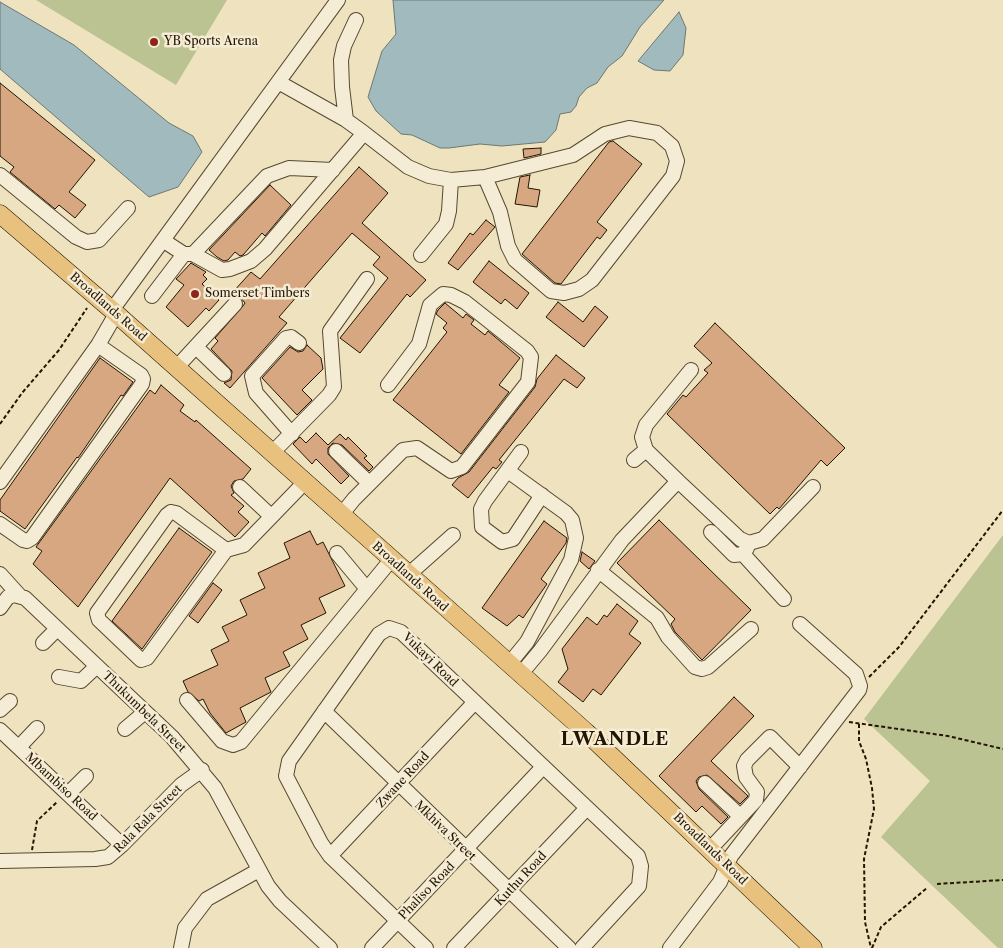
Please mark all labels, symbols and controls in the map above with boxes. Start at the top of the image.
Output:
place label: YB Sports Arena [164,35,258,49]
marker: YB Sports Arena [148,36,160,48]
street label: Broadlands Road [67,270,149,344]
place label: Somerset Timbers [205,287,310,301]
marker: Somerset Timbers [189,288,201,300]
street label: Broadlands Road [369,539,451,615]
street label: Vukayi Road [399,630,461,690]
street label: Thukumbela Street [99,668,189,756]
district label: LWANDLE [560,729,670,751]
street label: Zwane Road [374,749,432,811]
street label: Mbambiso Road [22,750,100,824]
street label: Rala Rala Street [111,782,185,856]
street label: Mkhiva Street [411,798,479,864]
street label: Broadlands Road [670,810,750,888]
street label: Kuthu Road [492,849,550,909]
street label: Phaliso Road [396,859,458,923]

